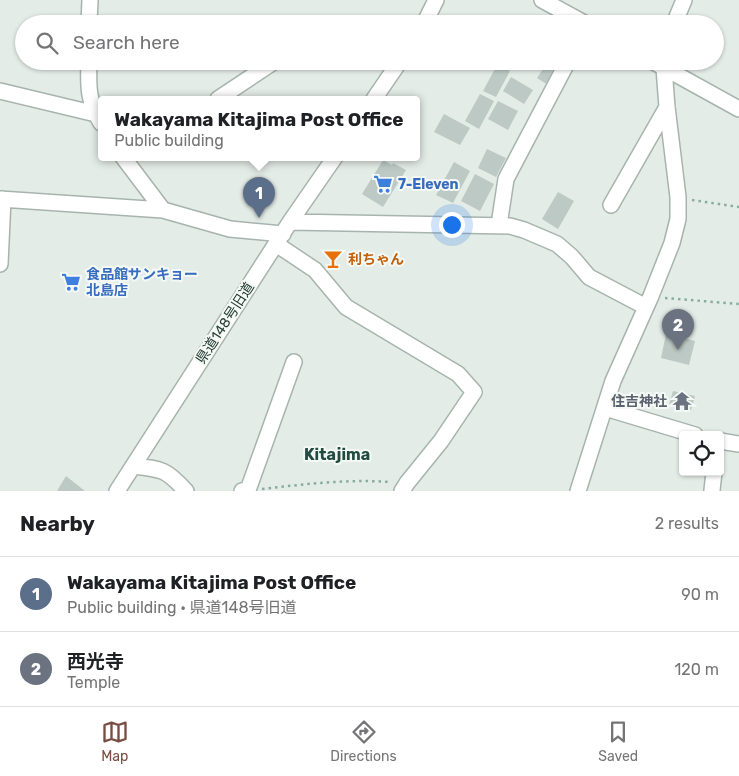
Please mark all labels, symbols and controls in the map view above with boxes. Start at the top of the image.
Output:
search box [15,15,724,70]
icon: search [33,29,61,57]
text: Search here [73,31,180,54]
popup [98,96,420,161]
text: Wakayama Kitajima Post Office [114,108,404,131]
text: Public building [114,131,224,150]
supermarket icon: 7-Eleven [372,173,394,195]
place label: 7-Eleven [398,176,459,193]
pin: 1 [243,177,275,218]
your location [439,212,465,238]
bar icon: 利ちゃん [322,248,344,270]
place label: 利ちゃん [348,251,404,268]
place label: 食品館サンキョー 北島店 [86,266,198,299]
supermarket icon: 食品館サンキョー 北島店 [60,271,82,293]
street label: 県道148号旧道 [192,279,258,367]
pin: 2 [662,309,694,350]
temple icon: 住吉神社 [671,390,693,412]
place label: 住吉神社 [611,393,667,410]
map controls [679,431,724,476]
button: locate [679,431,724,476]
district label: Kitajima [304,445,370,464]
text: Nearby [20,511,95,536]
text: 2 results [655,514,719,533]
text: Wakayama Kitajima Post Office [67,571,356,594]
text: 1 [32,585,40,604]
text: 90 m [681,585,719,604]
text: Public building · 県道148号旧道 [67,598,297,617]
text: 西光寺 [67,650,124,673]
text: 2 [31,660,41,679]
text: 120 m [674,660,719,679]
text: Temple [67,673,120,692]
tab: Map [101,718,129,765]
tab: Directions [330,718,397,765]
tab: Saved [598,718,638,765]

